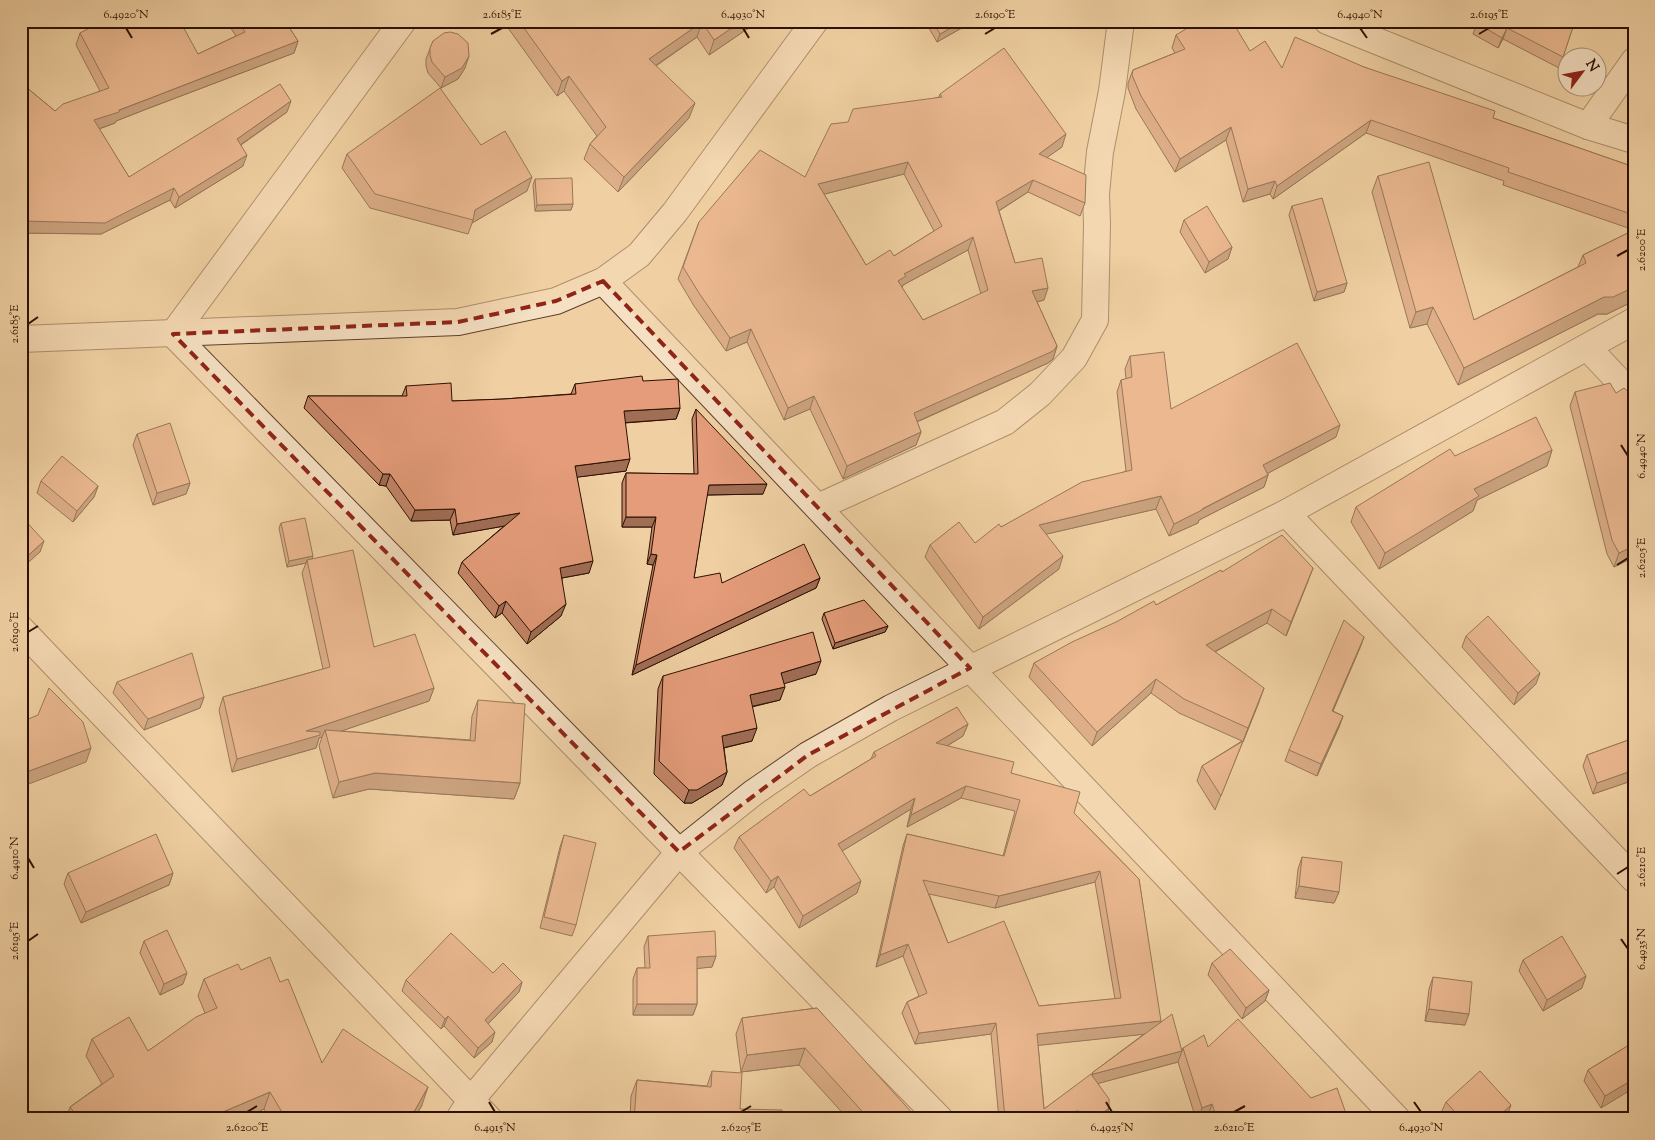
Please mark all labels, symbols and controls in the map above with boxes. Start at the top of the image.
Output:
text: 6.4920°N [104,6,149,24]
text: 2.6185°E [483,6,522,24]
text: 6.4930°N [721,6,765,24]
text: 2.6190°E [975,6,1016,24]
text: 6.4940°N [1337,6,1383,24]
text: 2.6195°E [1470,6,1509,24]
north arrow [1558,48,1608,98]
text: N [1580,56,1603,76]
text: 2.6200°E [1633,228,1651,271]
text: 2.6185°E [6,304,24,343]
text: 6.4940°N [1633,433,1651,479]
text: 2.6205°E [1633,537,1651,578]
text: 2.6190°E [6,611,24,652]
text: 6.4910°N [6,836,24,880]
text: 2.6210°E [1633,846,1651,887]
text: 2.6195°E [6,921,24,960]
text: 6.4935°N [1633,927,1651,970]
text: 2.6200°E [226,1119,269,1137]
text: 6.4915°N [474,1119,516,1137]
text: 2.6205°E [721,1119,762,1137]
text: 6.4925°N [1091,1119,1134,1137]
text: 2.6210°E [1214,1119,1255,1137]
text: 6.4930°N [1399,1119,1443,1137]

